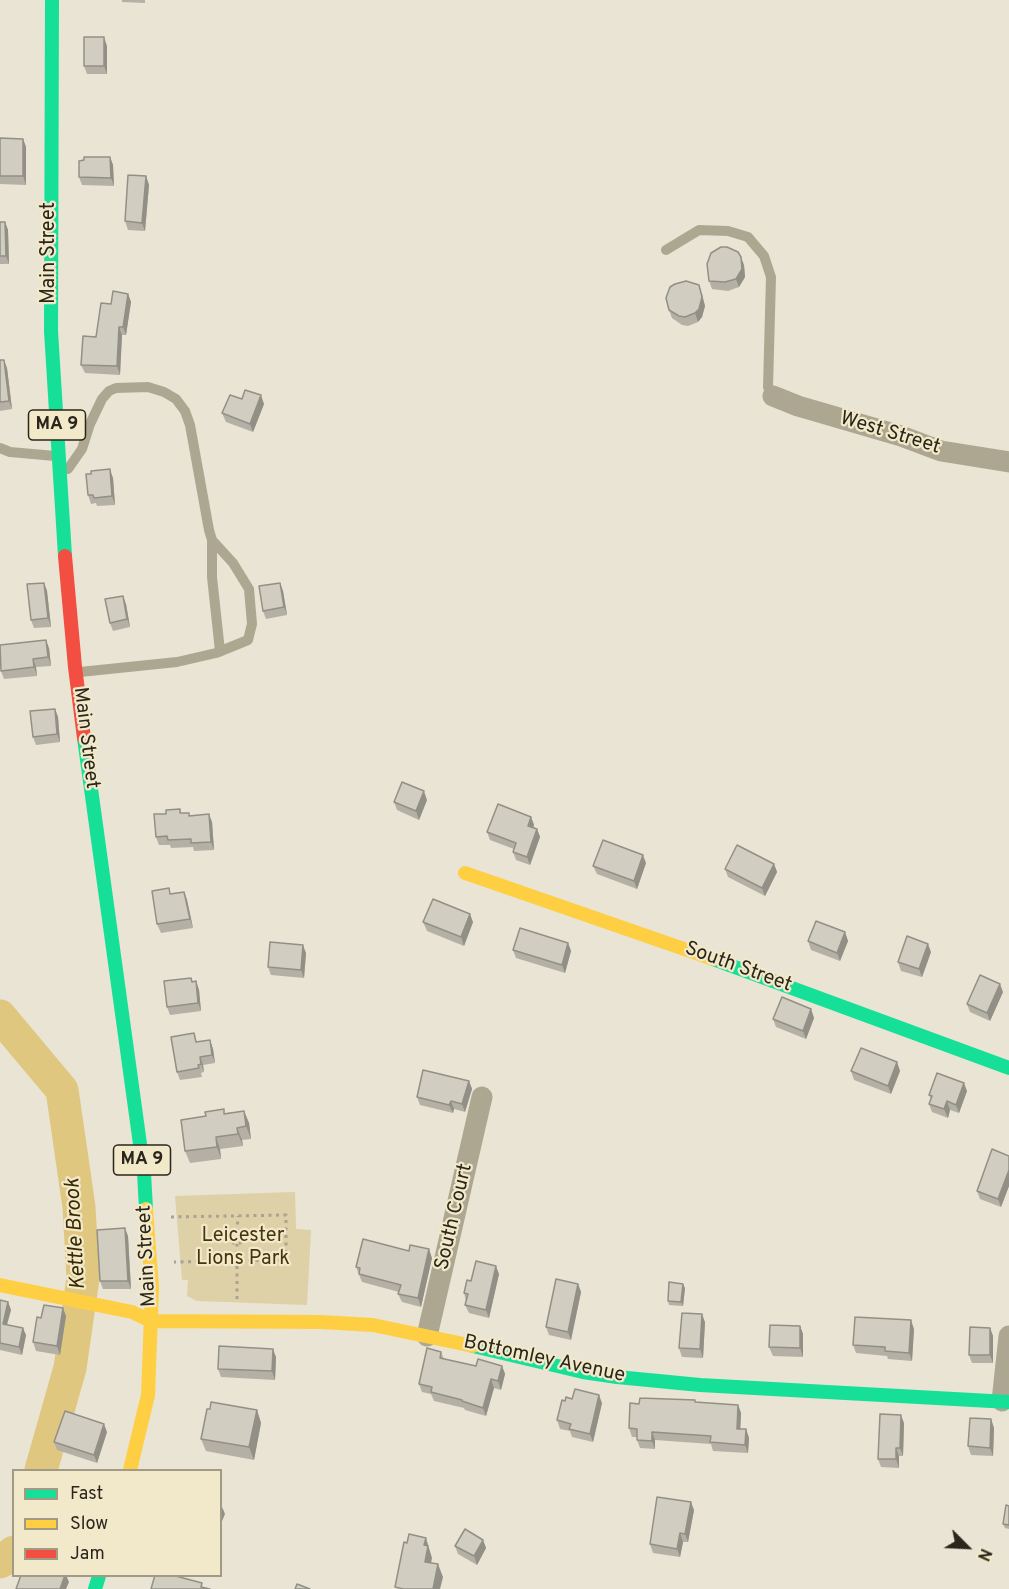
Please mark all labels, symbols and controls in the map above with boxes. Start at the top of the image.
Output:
street label: Main Street [38,202,62,304]
street label: West Street [837,407,943,461]
road number: MA 9 [28,410,86,440]
street label: Main Street [67,686,103,790]
street label: South Street [681,938,795,998]
road number: MA 9 [114,1145,170,1175]
street label: South Court [431,1161,479,1273]
water label: Kettle Brook [61,1178,93,1290]
street label: Main Street [133,1204,163,1308]
park label: Leicester Lions Park [196,1225,290,1272]
street label: Bottomley Avenue [461,1331,627,1389]
legend [12,1469,222,1577]
text: Fast [70,1483,103,1506]
text: Slow [70,1513,108,1536]
north arrow [937,1517,997,1577]
text: Jam [70,1543,105,1566]
text: N [972,1545,995,1564]

